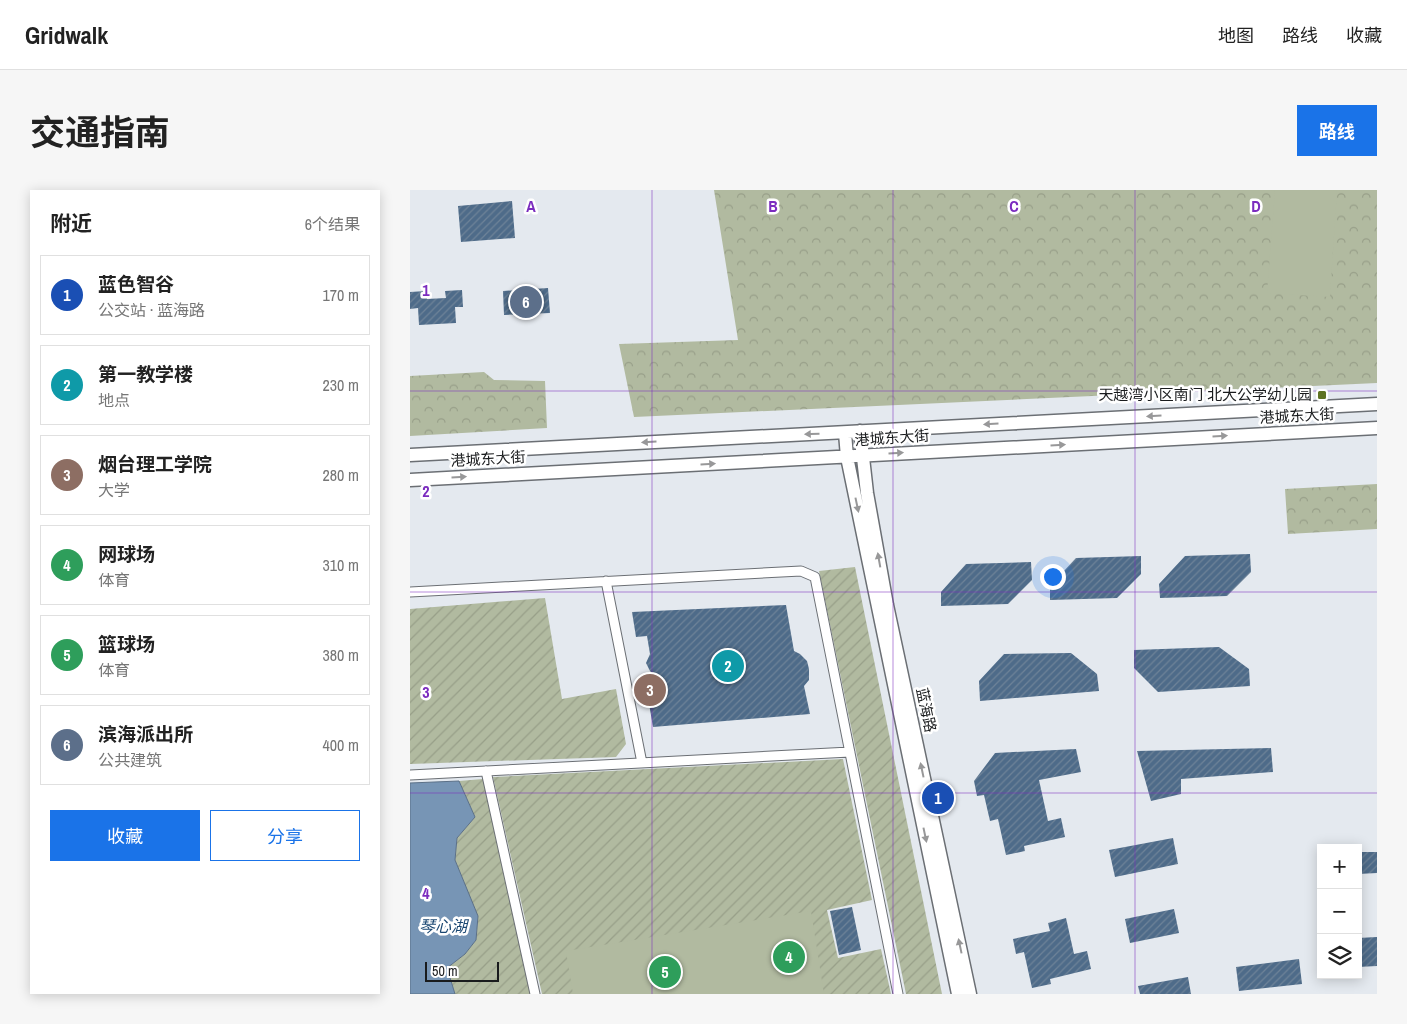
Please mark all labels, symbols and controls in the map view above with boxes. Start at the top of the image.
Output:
text: Gridwalk [25,19,108,51]
text: 地图 [1218,23,1254,48]
text: 路线 [1282,23,1318,48]
text: 收藏 [1346,23,1382,48]
button: 路线 [1297,105,1377,156]
text: 交通指南 [30,109,170,156]
text: A [526,195,536,217]
text: B [768,195,778,217]
text: C [1009,195,1019,217]
text: D [1251,195,1261,217]
text: 附近 [50,209,92,238]
text: 6个结果 [305,213,360,235]
text: 蓝色智谷 [98,271,174,297]
text: 1 [422,279,430,301]
pin: 6 [510,283,542,321]
text: 1 [63,284,71,306]
text: 170 m [323,284,359,306]
text: 公交站 · 蓝海路 [98,299,205,321]
text: 第一教学楼 [98,361,193,387]
text: 2 [63,374,71,396]
text: 230 m [323,374,359,396]
place label: 天越湾小区南门 北大公学幼儿园 [1099,384,1312,405]
text: 地点 [98,389,130,411]
marker: 天越湾小区南门 北大公学幼儿园 [1316,389,1328,401]
street label: 港城东大街 [1259,403,1335,428]
one-way arrow [1145,412,1161,420]
one-way arrow [983,421,999,429]
street label: 港城东大街 [854,424,930,451]
one-way arrow [804,430,820,438]
one-way arrow [1213,432,1229,440]
one-way arrow [641,438,657,446]
one-way arrow [1050,440,1066,448]
street label: 港城东大街 [450,446,526,471]
one-way arrow [888,449,904,457]
text: 烟台理工学院 [98,451,212,477]
one-way arrow [701,460,717,468]
text: 3 [63,464,71,486]
text: 280 m [323,464,359,486]
one-way arrow [451,473,467,481]
text: 大学 [98,479,130,501]
text: 2 [422,480,430,502]
one-way arrow [853,497,861,512]
text: 网球场 [98,541,155,567]
one-way arrow [875,551,883,567]
text: 4 [63,554,71,576]
text: 310 m [323,554,359,576]
your location [1040,564,1066,590]
text: 体育 [98,569,130,591]
text: 篮球场 [98,631,155,657]
text: 5 [63,644,71,666]
text: 380 m [323,644,359,666]
pin: 2 [712,647,744,685]
text: 体育 [98,659,130,681]
pin: 3 [634,671,666,709]
text: 3 [422,681,430,703]
street label: 蓝海路 [912,686,941,734]
text: 滨海派出所 [98,721,193,747]
text: 6 [63,734,71,756]
text: 400 m [323,734,359,756]
text: 公共建筑 [98,749,162,771]
one-way arrow [918,763,926,778]
pin: 1 [922,779,954,817]
button: 收藏 [50,810,200,861]
button: 分享 [210,810,360,861]
one-way arrow [921,828,929,843]
map controls [1317,844,1362,979]
button: + [1317,844,1362,889]
text: 4 [422,882,430,904]
button: − [1317,889,1362,934]
water label: 琴心湖 [419,915,470,937]
button: layers [1317,934,1362,979]
pin: 4 [773,938,805,976]
one-way arrow [955,938,963,954]
pin: 5 [649,953,681,991]
scale bar [425,959,499,982]
text: 50 m [432,962,458,980]

